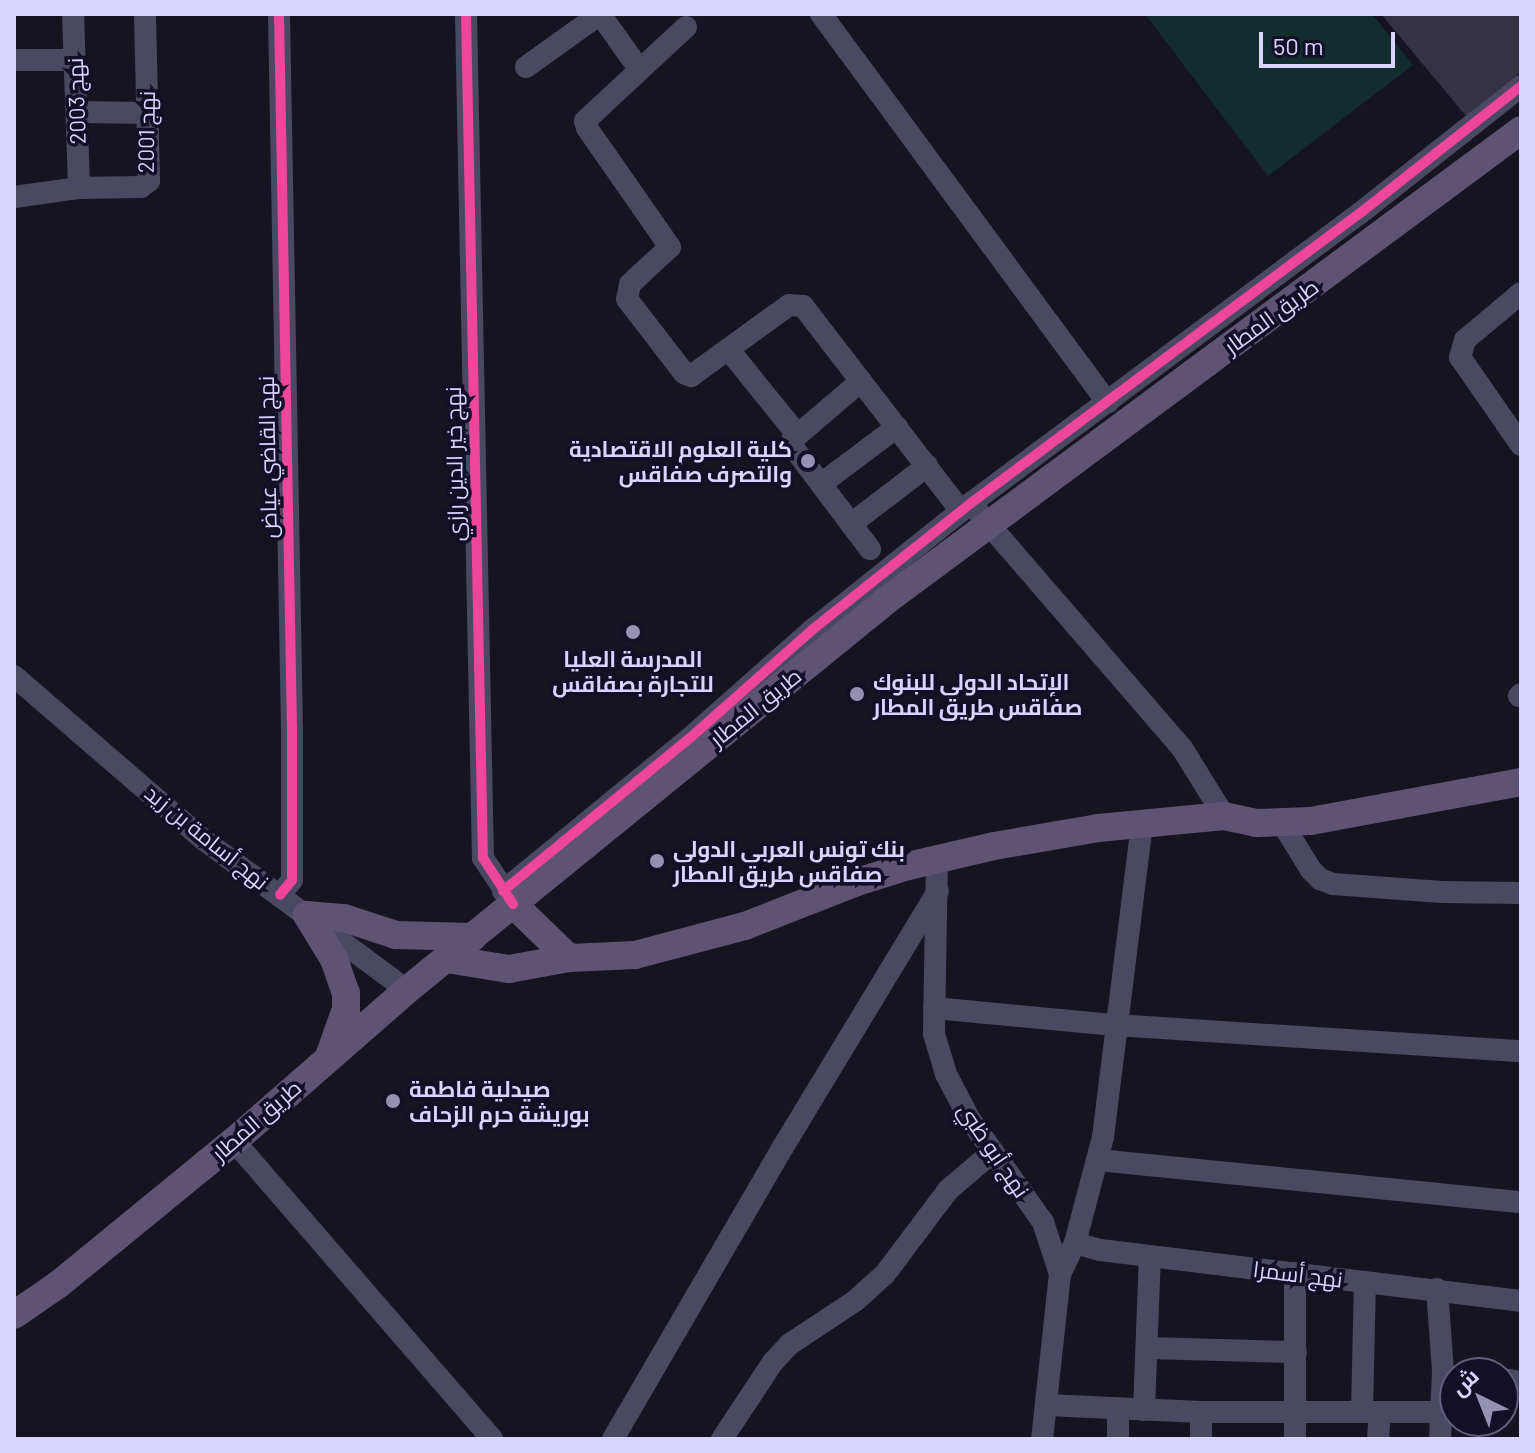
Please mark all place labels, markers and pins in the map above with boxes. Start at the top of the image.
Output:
place label: كلية العلوم الاقتصادية والتصرف صفاقس [569,435,792,486]
marker: كلية العلوم الاقتصادية والتصرف صفاقس [799,452,817,470]
marker: المدرسة العليا للتجارة بصفاقس [624,623,642,641]
place label: المدرسة العليا للتجارة بصفاقس [552,645,714,696]
place label: الإتحاد الدولي للبنوك صفاقس طريق المطار [873,668,1082,720]
marker: الإتحاد الدولي للبنوك صفاقس طريق المطار [848,685,866,703]
place label: بنك تونس العربي الدولي صفاقس طريق المطار [673,835,905,886]
marker: بنك تونس العربي الدولي صفاقس طريق المطار [648,852,666,870]
place label: صيدلية فاطمة بوريشة حرم الزحاف [409,1075,590,1126]
marker: صيدلية فاطمة بوريشة حرم الزحاف [384,1092,402,1110]

